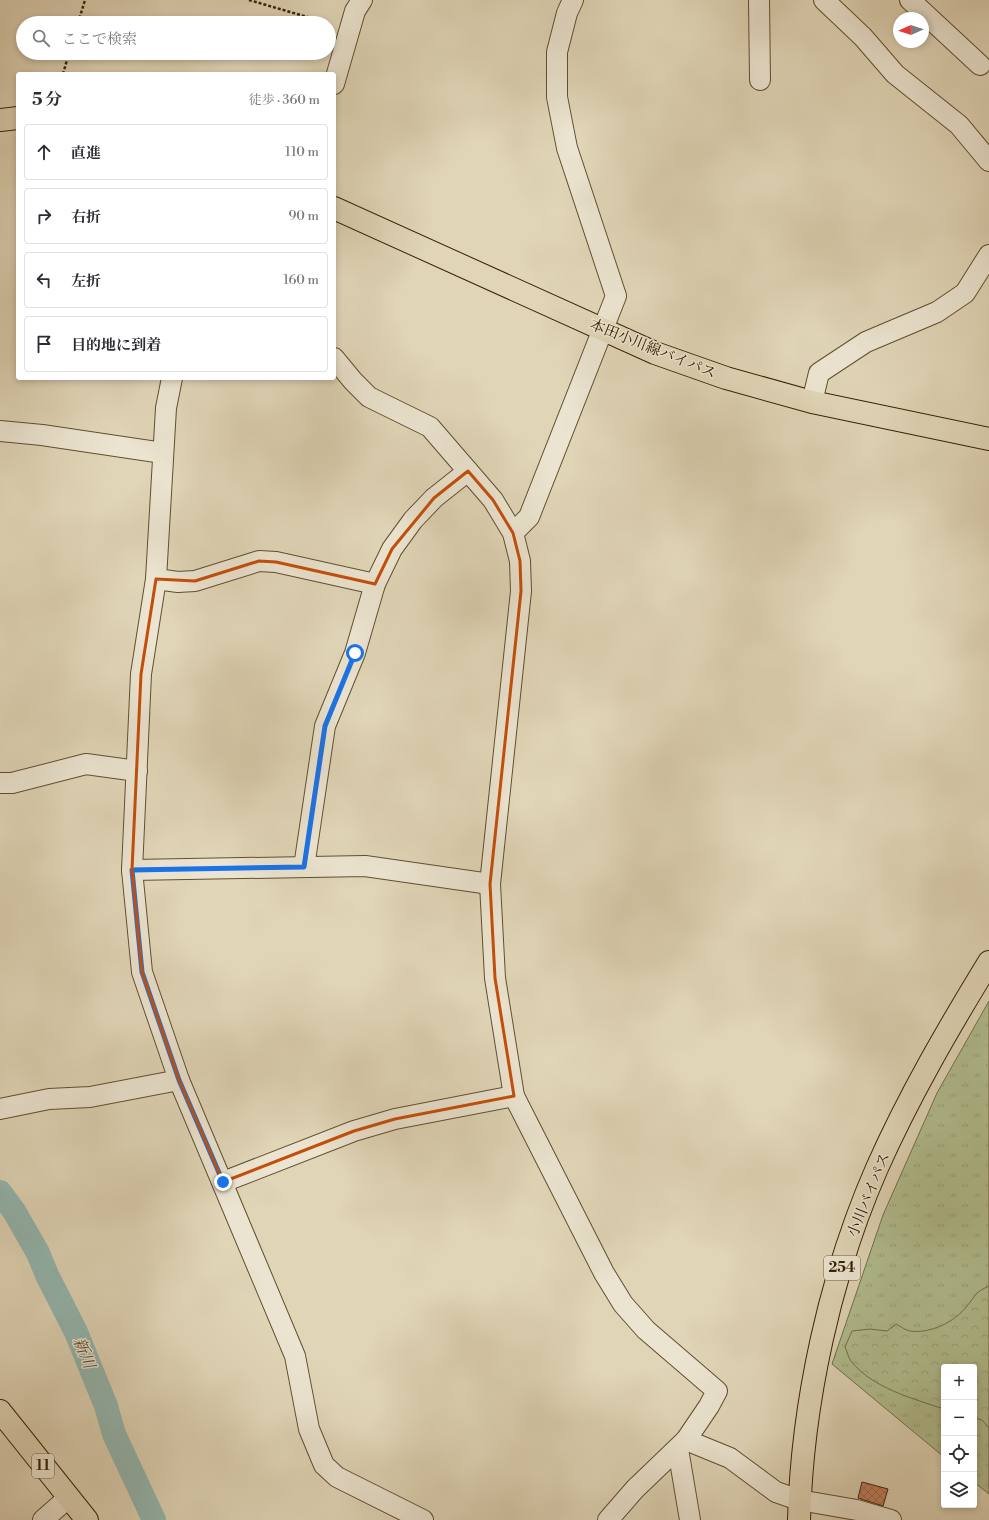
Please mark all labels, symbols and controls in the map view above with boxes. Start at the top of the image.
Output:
north arrow [893,12,929,48]
search box [16,16,336,60]
icon: search [30,27,52,49]
text: ここで検索 [62,30,137,49]
text: 5 分 [32,89,62,111]
text: 徒歩 · 360 m [249,92,320,108]
icon: ahead [33,141,55,163]
text: 直進 [71,144,101,163]
text: 110 m [285,144,319,160]
icon: right [33,205,55,227]
text: 右折 [71,208,101,227]
text: 90 m [288,208,319,224]
icon: left [33,269,55,291]
text: 左折 [71,272,101,291]
text: 160 m [283,272,319,288]
street label: 本田小川線バイパス [587,315,719,383]
icon: arrive [33,333,55,355]
text: 目的地に到着 [71,336,161,355]
route start [346,644,364,662]
street label: 小川バイパス [843,1150,895,1240]
route end [214,1173,232,1191]
road number: 254 [824,1256,860,1280]
water label: 新川 [69,1334,100,1373]
map controls [941,1364,977,1508]
button: + [941,1364,977,1400]
button: − [941,1400,977,1436]
button: locate [941,1436,977,1472]
road number: 11 [32,1454,54,1478]
button: layers [941,1472,977,1508]

